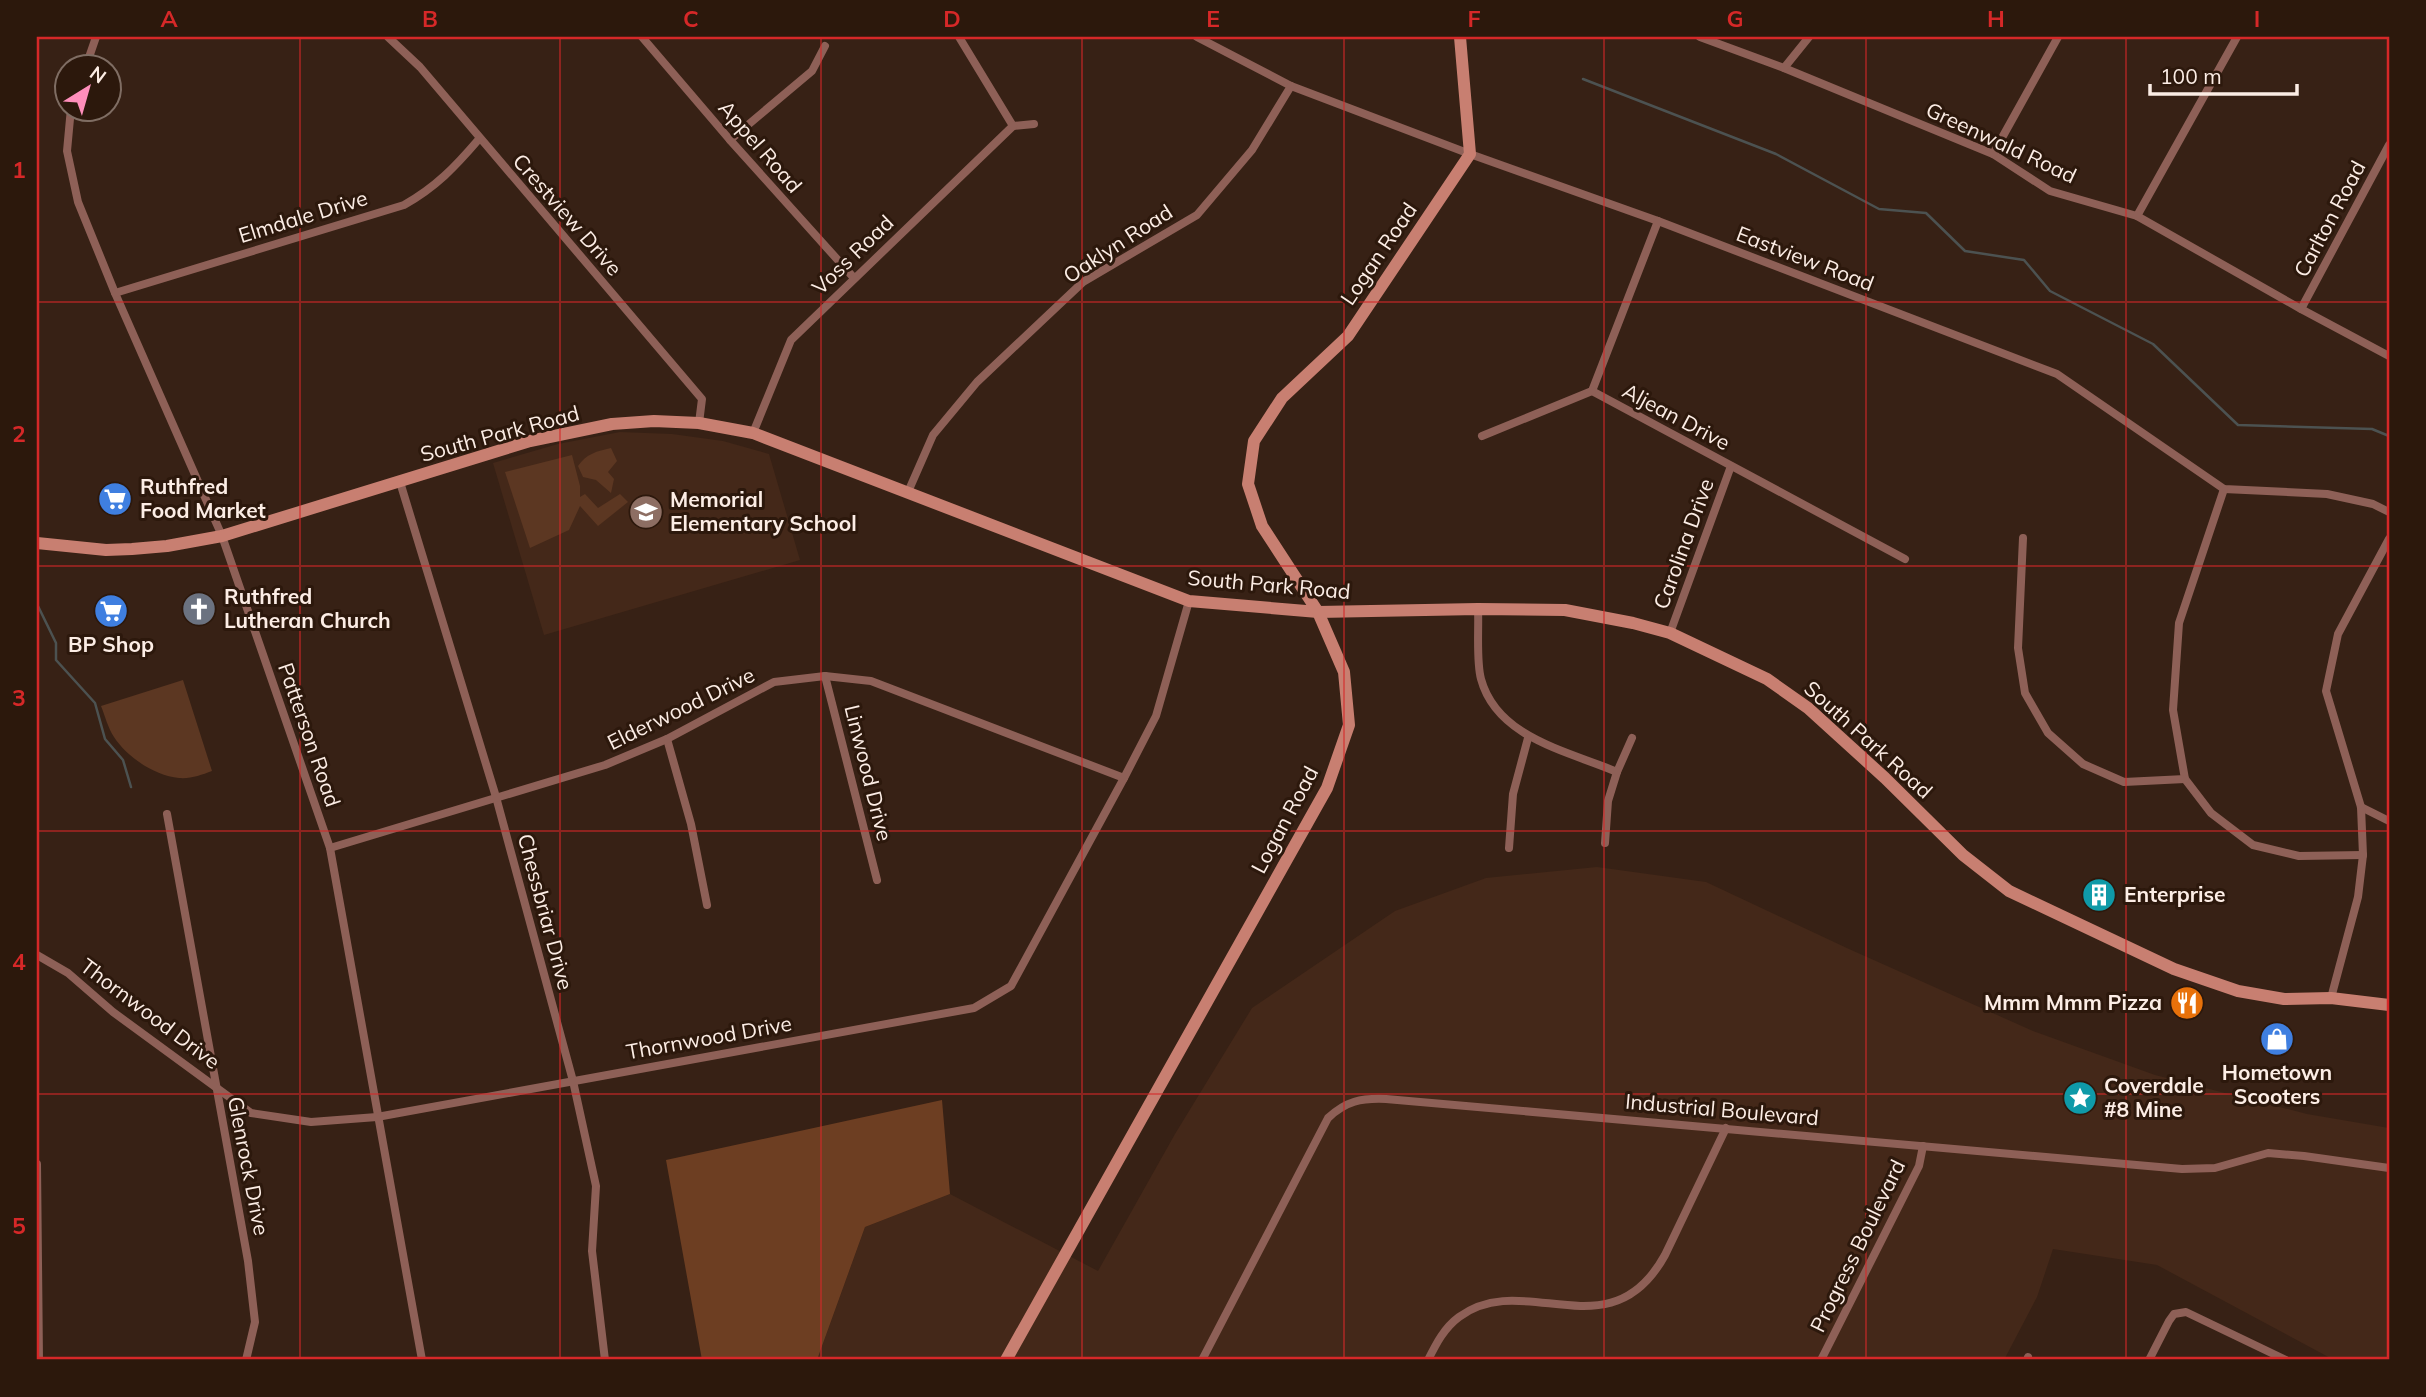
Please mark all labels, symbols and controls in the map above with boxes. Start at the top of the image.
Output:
text: A [160,4,178,33]
text: B [422,4,438,33]
text: C [683,4,699,33]
text: D [943,4,961,33]
text: E [1206,4,1220,33]
text: F [1467,4,1481,33]
text: G [1726,4,1744,33]
text: H [1987,4,2005,33]
text: I [2254,4,2260,33]
north arrow [52,52,122,122]
scale bar [2150,52,2296,96]
text: N [85,61,111,88]
text: 100 m [2160,63,2222,89]
street label: Appel Road [714,95,808,198]
street label: Greenwald Road [1922,96,2081,188]
street label: Crestview Drive [508,148,628,281]
text: 1 [12,155,26,184]
street label: Carlton Road [2288,156,2371,281]
street label: Elmdale Drive [235,184,370,248]
street label: Logan Road [1334,197,1422,310]
street label: Oaklyn Road [1058,198,1177,288]
street label: Voss Road [806,209,898,299]
street label: Eastview Road [1733,220,1878,296]
street label: Aljean Drive [1618,377,1735,455]
street label: South Park Road [417,399,582,467]
text: 2 [12,419,26,448]
place label: Ruthfred Food Market [140,473,266,523]
street label: Carolina Drive [1647,475,1719,613]
supermarket icon: Ruthfred Food Market [96,480,134,518]
place label: Memorial Elementary School [670,486,857,536]
school or university icon: Memorial Elementary School [627,493,665,531]
street label: South Park Road [1187,564,1352,604]
place label: Ruthfred Lutheran Church [224,583,391,633]
church icon: Ruthfred Lutheran Church [180,590,218,628]
supermarket icon: BP Shop [92,592,130,630]
place label: BP Shop [68,631,154,657]
street label: Patterson Road [273,659,347,810]
street label: Elderwood Drive [603,661,758,755]
street label: South Park Road [1799,675,1938,804]
text: 3 [12,683,26,712]
street label: Linwood Drive [839,702,898,844]
street label: Logan Road [1245,761,1323,878]
street label: Chessbriar Drive [513,831,579,993]
building icon: Enterprise [2080,876,2118,914]
place label: Enterprise [2124,881,2226,907]
text: 4 [12,947,26,976]
street label: Thornwood Drive [76,952,225,1074]
restaurant icon: Mmm Mmm Pizza [2168,984,2206,1022]
place label: Mmm Mmm Pizza [1984,989,2162,1015]
street label: Thornwood Drive [624,1010,794,1064]
shop icon: Hometown Scooters [2258,1020,2296,1058]
place label: Hometown Scooters [2222,1059,2332,1109]
place label: Coverdale #8 Mine [2104,1072,2204,1122]
place icon: Coverdale #8 Mine [2061,1079,2099,1117]
street label: Industrial Boulevard [1624,1088,1820,1130]
street label: Glenrock Drive [223,1094,275,1237]
street label: Progress Boulevard [1804,1155,1910,1336]
text: 5 [12,1211,26,1240]

